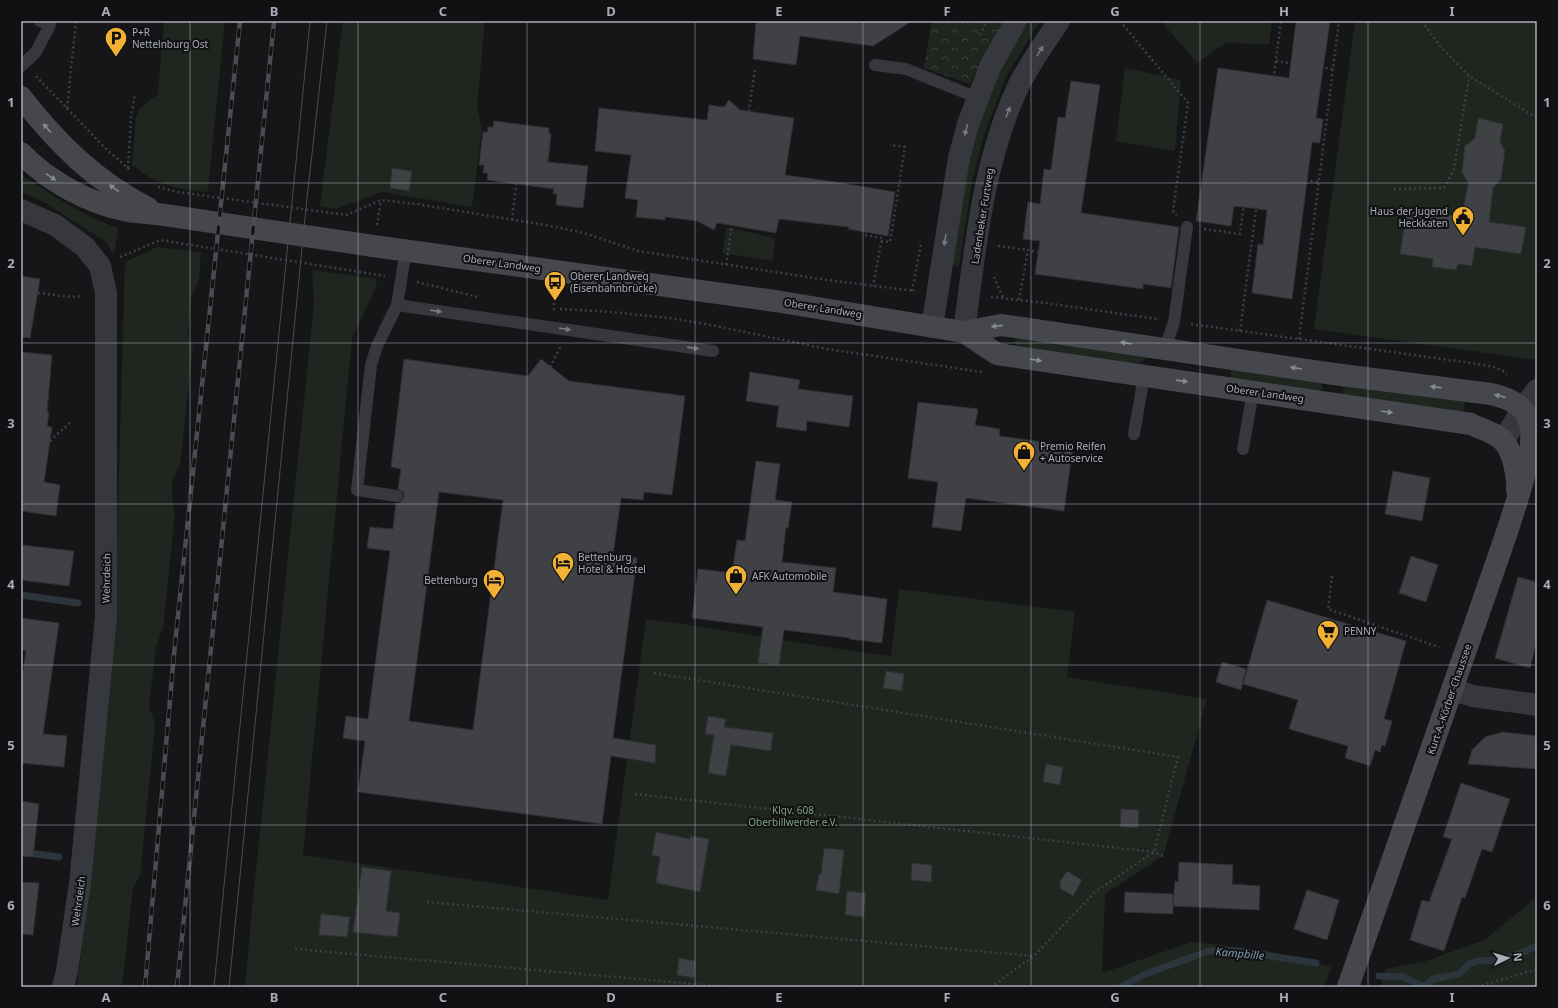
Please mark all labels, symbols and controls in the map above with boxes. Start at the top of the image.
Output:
text: A [102,2,111,20]
text: B [270,2,278,20]
text: C [439,2,447,20]
text: D [606,2,616,20]
text: E [775,2,783,20]
text: F [943,2,951,20]
text: G [1110,2,1120,20]
text: H [1279,2,1289,20]
text: I [1449,2,1455,20]
parking icon: P+R Nettelnburg Ost [103,25,129,58]
place label: P+R Nettelnburg Ost [132,25,209,51]
one-way arrow [1036,46,1044,56]
text: 1 [7,93,15,111]
text: 1 [1543,93,1551,111]
one-way arrow [1005,106,1011,118]
one-way arrow [42,123,51,133]
one-way arrow [963,124,969,136]
street label: Ladenbeker Furtweg [967,167,997,265]
one-way arrow [46,173,56,181]
one-way arrow [108,184,119,193]
place label: Haus der Jugend Heckkaten [1370,204,1448,230]
public building icon: Haus der Jugend Heckkaten [1450,204,1476,237]
one-way arrow [942,234,948,246]
street label: Oberer Landweg [462,251,542,275]
text: 2 [7,254,15,272]
text: 2 [1543,254,1551,272]
bus stop icon: Oberer Landweg (Eisenbahnbrücke) [542,269,568,302]
place label: Oberer Landweg (Eisenbahnbrücke) [570,269,657,295]
street label: Oberer Landweg [783,295,863,321]
one-way arrow [430,308,442,314]
one-way arrow [991,323,1003,329]
one-way arrow [559,326,571,332]
one-way arrow [1120,340,1132,346]
one-way arrow [687,345,699,351]
one-way arrow [1030,357,1042,363]
one-way arrow [1290,365,1302,371]
one-way arrow [1176,378,1188,384]
street label: Oberer Landweg [1225,381,1305,405]
one-way arrow [1430,384,1442,390]
one-way arrow [1494,393,1506,399]
one-way arrow [1381,409,1393,415]
text: 3 [7,414,15,432]
text: 3 [1543,414,1551,432]
shop icon: Premio Reifen + Autoservice [1011,439,1037,472]
place label: Premio Reifen + Autoservice [1040,439,1106,465]
hotel icon: Bettenburg Hotel & Hostel [550,550,576,583]
place label: Bettenburg Hotel & Hostel [578,550,646,576]
street label: Wehrdeich [99,553,113,603]
shop icon: AFK Automobile [723,563,749,596]
hotel icon: Bettenburg [481,567,507,600]
place label: AFK Automobile [752,569,827,583]
place label: Bettenburg [424,573,478,587]
text: 4 [7,575,15,593]
text: 4 [1543,575,1551,593]
supermarket icon: PENNY [1315,618,1341,651]
place label: PENNY [1344,624,1377,638]
street label: Kurt-A.-Körber-Chaussee [1423,641,1475,756]
text: 5 [7,736,15,754]
text: 5 [1543,736,1551,754]
park label: Klgv. 608 Oberbillwerder e.V. [748,803,838,829]
street label: Wehrdeich [68,875,88,927]
text: 6 [7,896,15,914]
text: 6 [1543,896,1551,914]
north arrow [1488,938,1528,978]
water label: Kampbille [1215,943,1265,963]
text: N [1511,952,1526,962]
text: A [102,988,111,1006]
text: B [270,988,278,1006]
text: C [439,988,447,1006]
text: D [606,988,616,1006]
text: E [775,988,783,1006]
text: F [943,988,951,1006]
text: G [1110,988,1120,1006]
text: H [1279,988,1289,1006]
text: I [1449,988,1455,1006]

